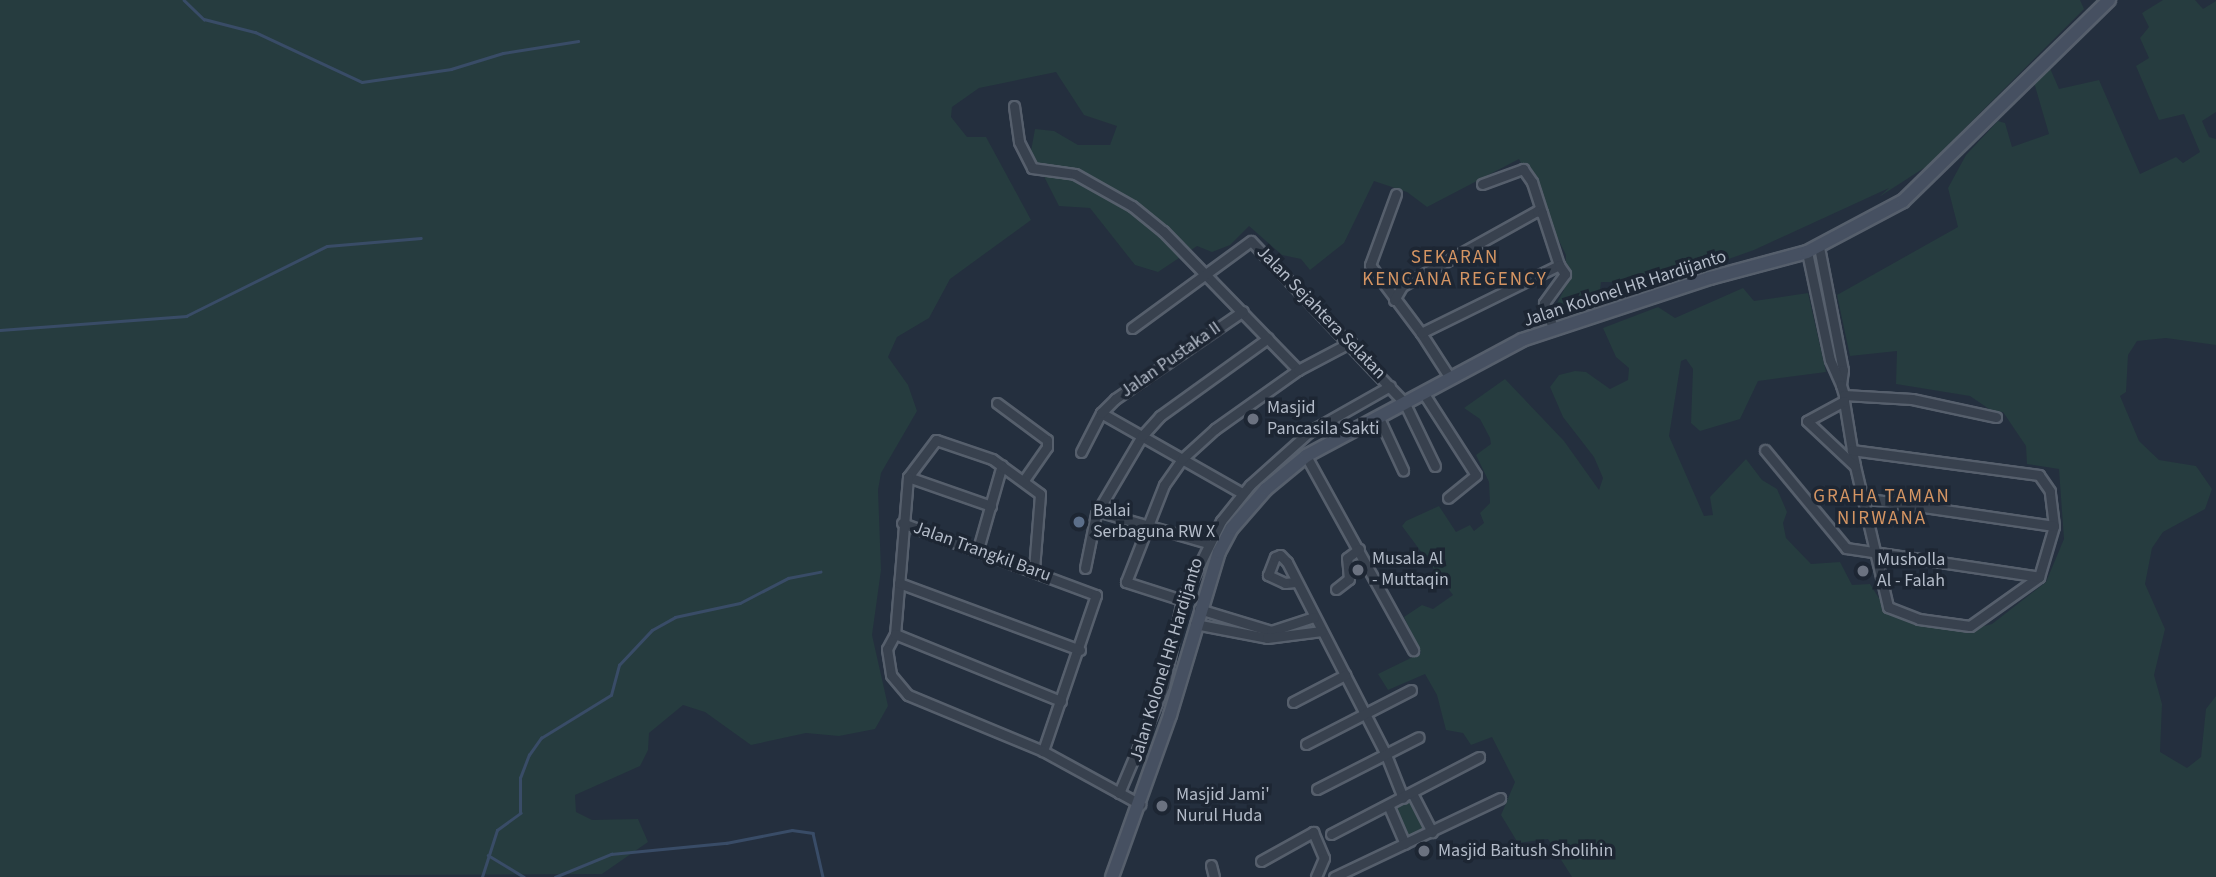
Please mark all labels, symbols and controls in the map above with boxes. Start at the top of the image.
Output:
street label: Jalan Sejahtera Selatan [1252,242,1390,384]
street label: Jalan Kolonel HR Hardijanto [1521,246,1729,332]
district label: SEKARAN KENCANA REGENCY [1364,247,1546,291]
street label: Jalan Pustaka II [1117,317,1225,403]
place label: Masjid Pancasila Sakti [1267,398,1379,440]
marker: Masjid Pancasila Sakti [1245,411,1261,427]
district label: GRAHA TAMAN NIRWANA [1815,486,1949,530]
place label: Balai Serbaguna RW X [1093,501,1215,544]
marker: Balai Serbaguna RW X [1071,514,1087,530]
street label: Jalan Trangkil Baru [910,517,1054,587]
place label: Musala Al - Muttaqin [1372,549,1449,592]
place label: Musholla Al - Falah [1877,550,1945,592]
street label: Jalan Kolonel HR Hardijanto [1126,555,1208,765]
marker: Musala Al - Muttaqin [1350,562,1366,578]
marker: Musholla Al - Falah [1855,563,1871,579]
place label: Masjid Jami' Nurul Huda [1176,785,1270,828]
marker: Masjid Jami' Nurul Huda [1154,798,1170,814]
place label: Masjid Baitush Sholihin [1438,840,1613,862]
marker: Masjid Baitush Sholihin [1416,843,1432,859]

